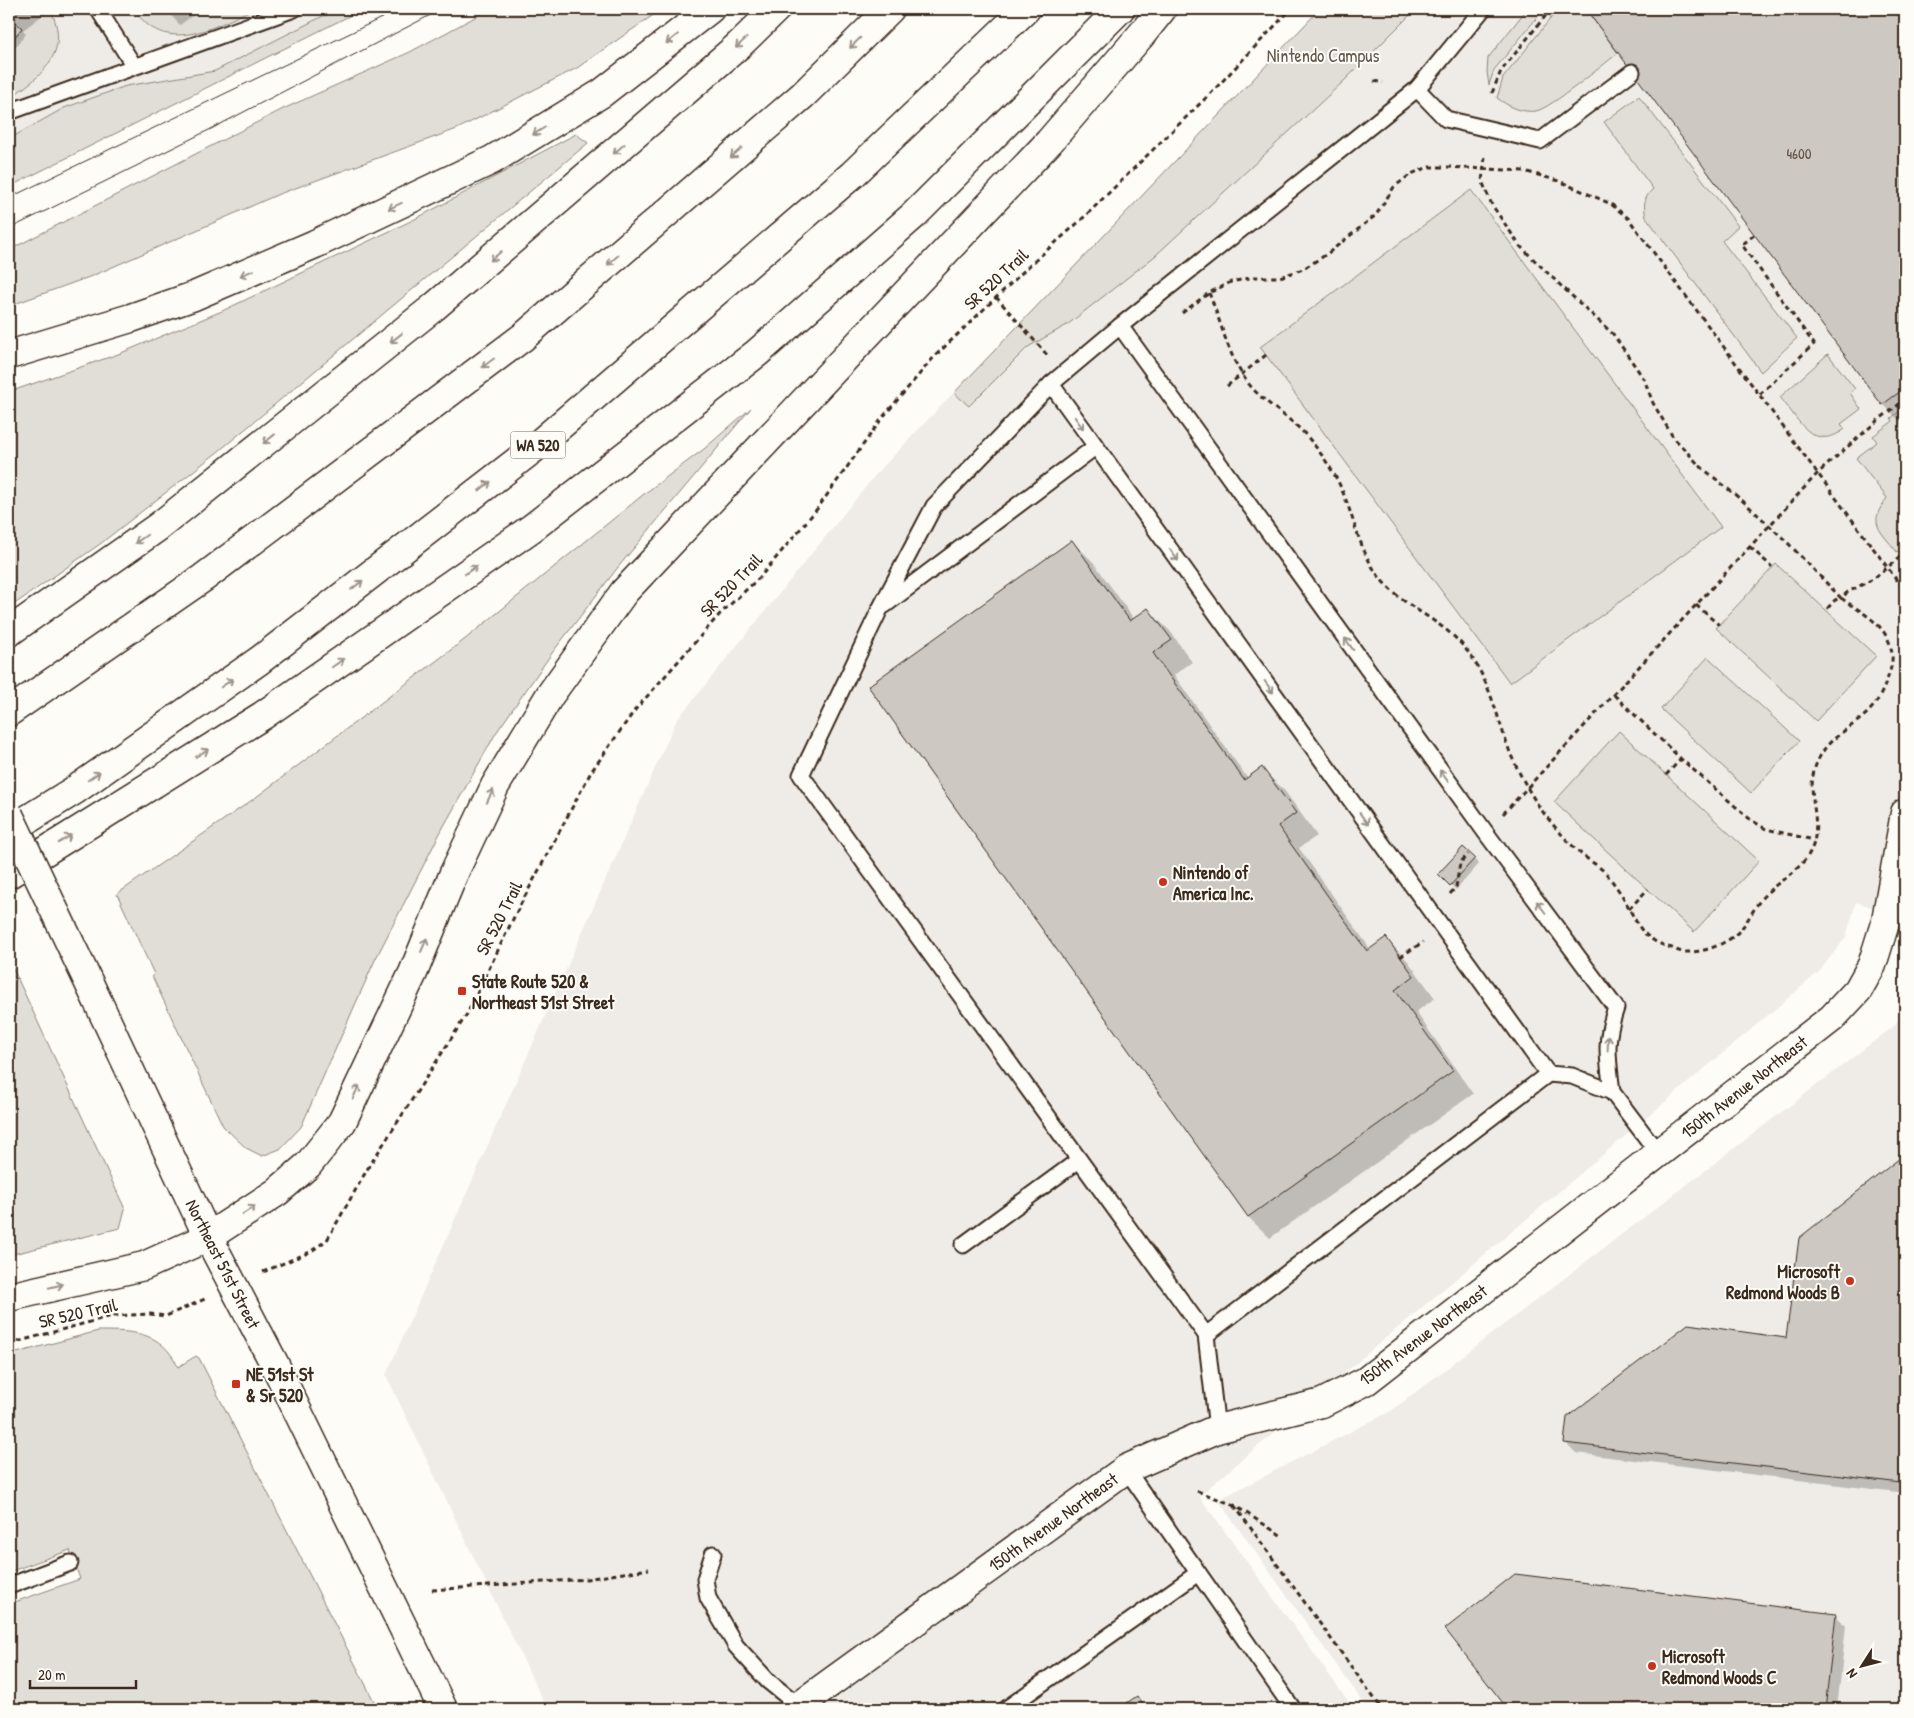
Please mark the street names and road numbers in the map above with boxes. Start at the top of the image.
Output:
street label: SR 520 Trail [958,242,1034,315]
road number: WA 520 [510,432,566,458]
street label: SR 520 Trail [694,547,768,622]
street label: SR 520 Trail [470,876,528,959]
street label: 150th Avenue Northeast [1675,1029,1813,1144]
street label: Northeast 51st Street [180,1195,267,1334]
street label: 150th Avenue Northeast [1354,1278,1493,1392]
street label: SR 520 Trail [36,1292,120,1334]
street label: 150th Avenue Northeast [983,1466,1124,1578]

